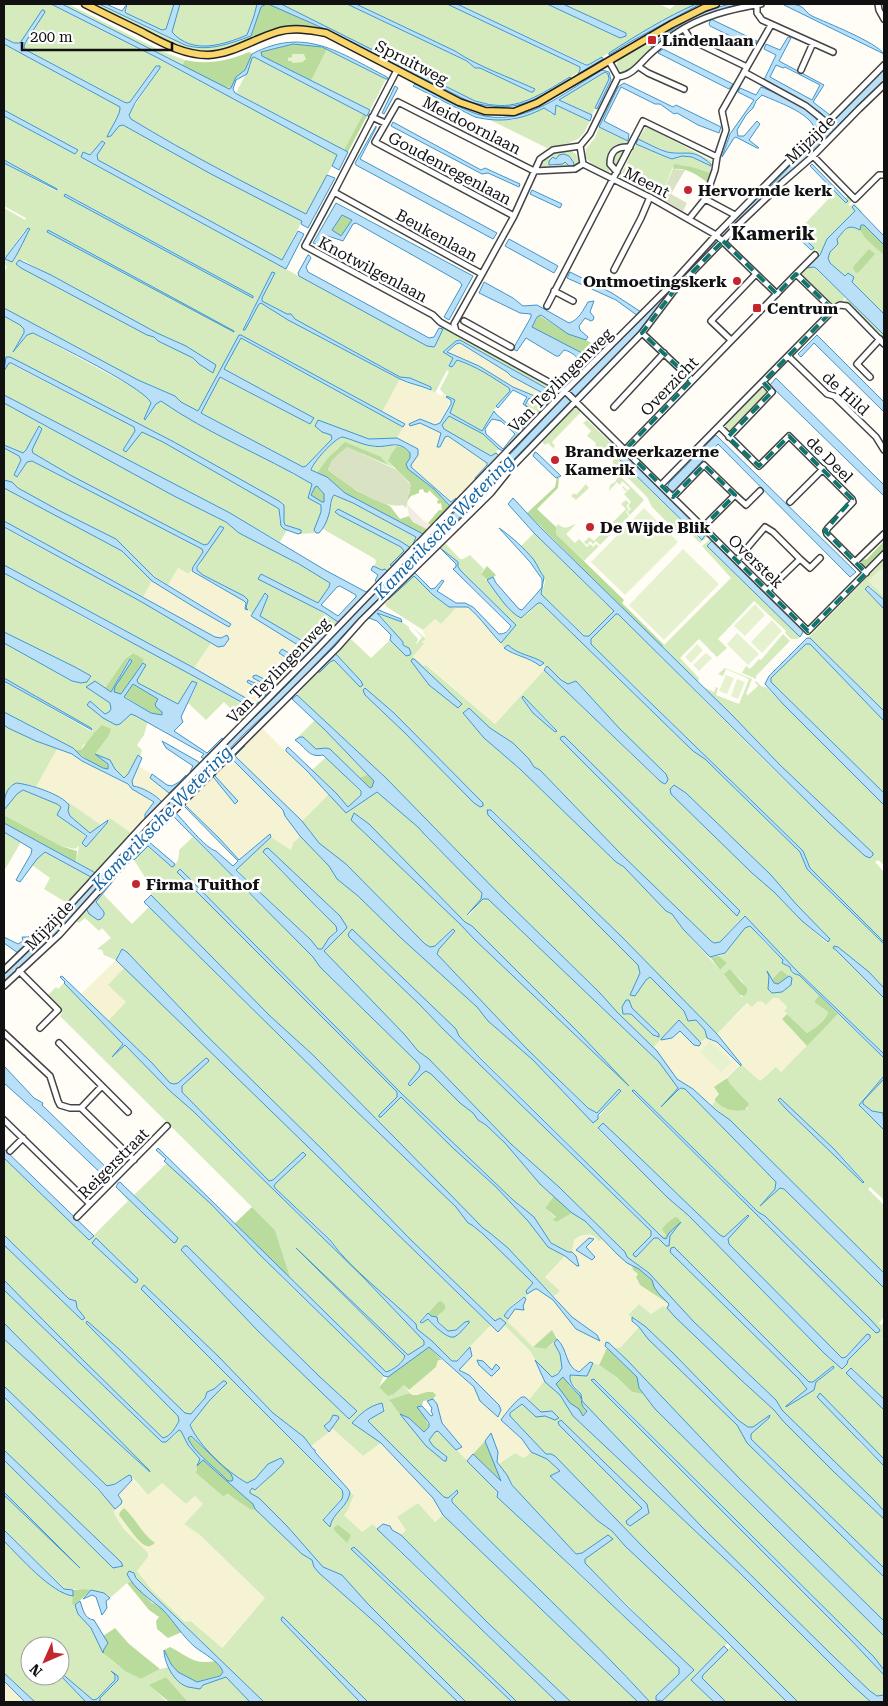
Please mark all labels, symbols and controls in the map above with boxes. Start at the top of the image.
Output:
scale bar [22,20,172,52]
text: 200 m [30,28,73,46]
place label: Lindenlaan [662,31,754,50]
marker: Lindenlaan [646,34,658,46]
street label: Spruitweg [372,36,452,89]
street label: Meidoornlaan [419,92,524,158]
street label: Mijzijde [782,111,839,168]
street label: Goudenregenlaan [385,128,515,209]
street label: Meent [621,163,673,202]
place label: Hervormde kerk [698,181,832,200]
marker: Hervormde kerk [682,184,694,196]
street label: Beukenlaan [393,205,481,266]
district label: Kamerik [731,222,815,245]
street label: Knotwilgenlaan [315,233,431,306]
place label: Ontmoetingskerk [583,272,727,291]
marker: Ontmoetingskerk [731,275,743,287]
place label: Centrum [767,299,839,318]
marker: Centrum [751,302,763,314]
street label: Van Teylingenweg [504,324,617,436]
street label: Overzicht [636,353,702,420]
street label: de Hild [818,367,873,419]
street label: de Deel [802,432,857,487]
place label: Brandweerkazerne Kamerik [565,442,719,479]
water label: Kameriksche Wetering [369,450,518,604]
marker: Brandweerkazerne Kamerik [549,454,561,466]
place label: De Wijde Blik [600,518,710,537]
marker: De Wijde Blik [584,521,596,533]
street label: Overstek [724,530,787,592]
street label: Van Teylingenweg [223,613,334,727]
water label: Kameriksche Wetering [87,741,236,895]
place label: Firma Tuithof [146,875,260,894]
marker: Firma Tuithof [130,878,142,890]
street label: Mijzijde [21,896,78,954]
street label: Reigerstraat [74,1124,153,1203]
north arrow [20,1636,70,1686]
text: N [26,1661,45,1680]

